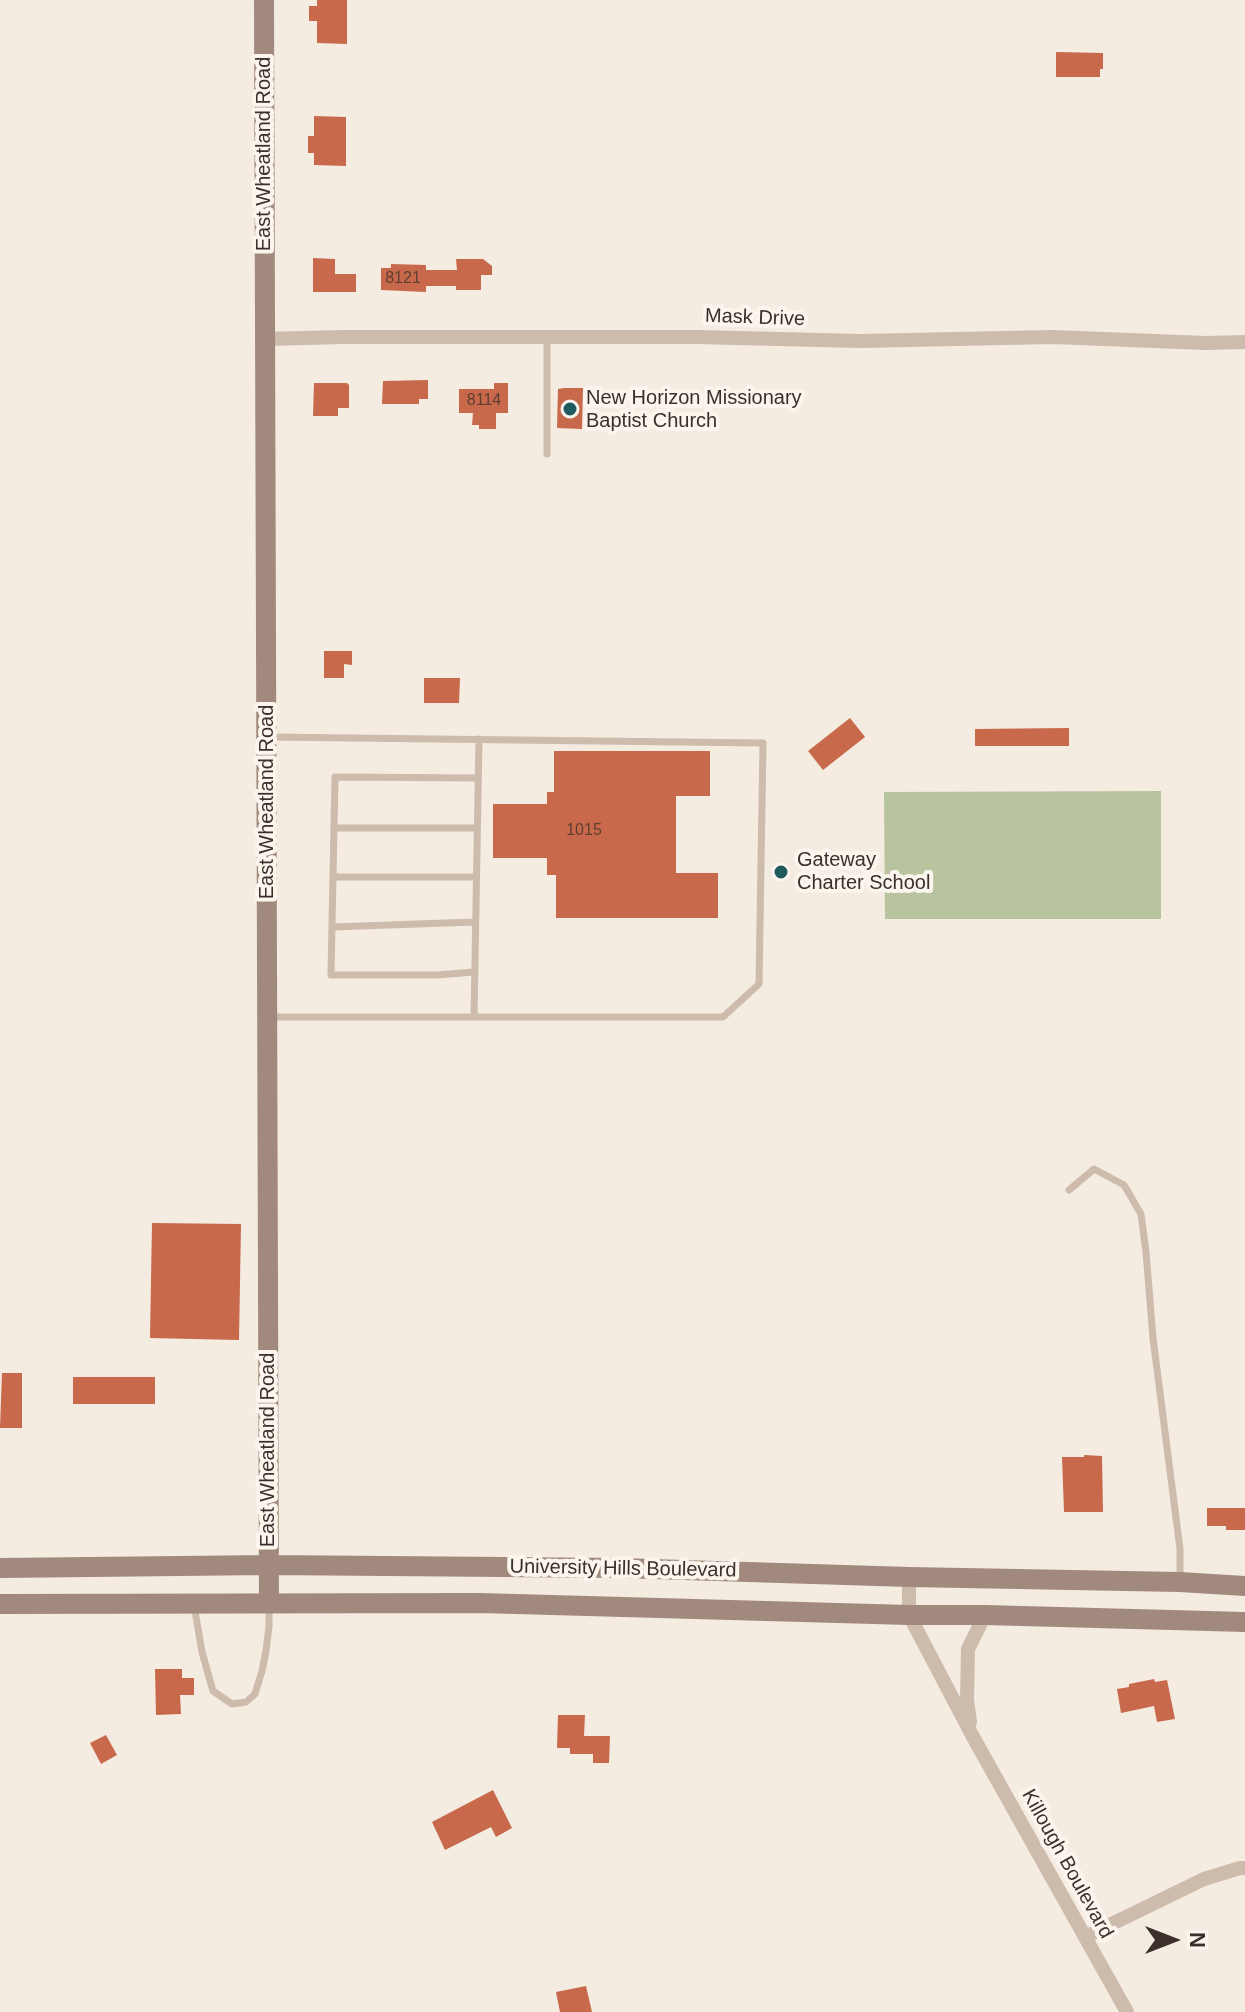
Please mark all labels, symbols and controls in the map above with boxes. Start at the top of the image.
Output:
street label: East Wheatland Road [252,57,276,251]
house number: 8121 [385,269,421,289]
street label: Mask Drive [705,304,805,332]
place label: New Horizon Missionary Baptist Church [586,386,802,433]
house number: 8114 [467,391,501,411]
marker: New Horizon Missionary Baptist Church [561,400,579,418]
street label: East Wheatland Road [255,705,279,899]
house number: 1015 [566,821,602,841]
place label: Gateway Charter School [797,848,930,895]
marker: Gateway Charter School [772,863,790,881]
street label: East Wheatland Road [256,1353,280,1547]
street label: University Hills Boulevard [509,1555,737,1583]
street label: Killough Boulevard [1016,1785,1118,1943]
north arrow [1133,1900,1213,1980]
text: N [1185,1932,1210,1948]

